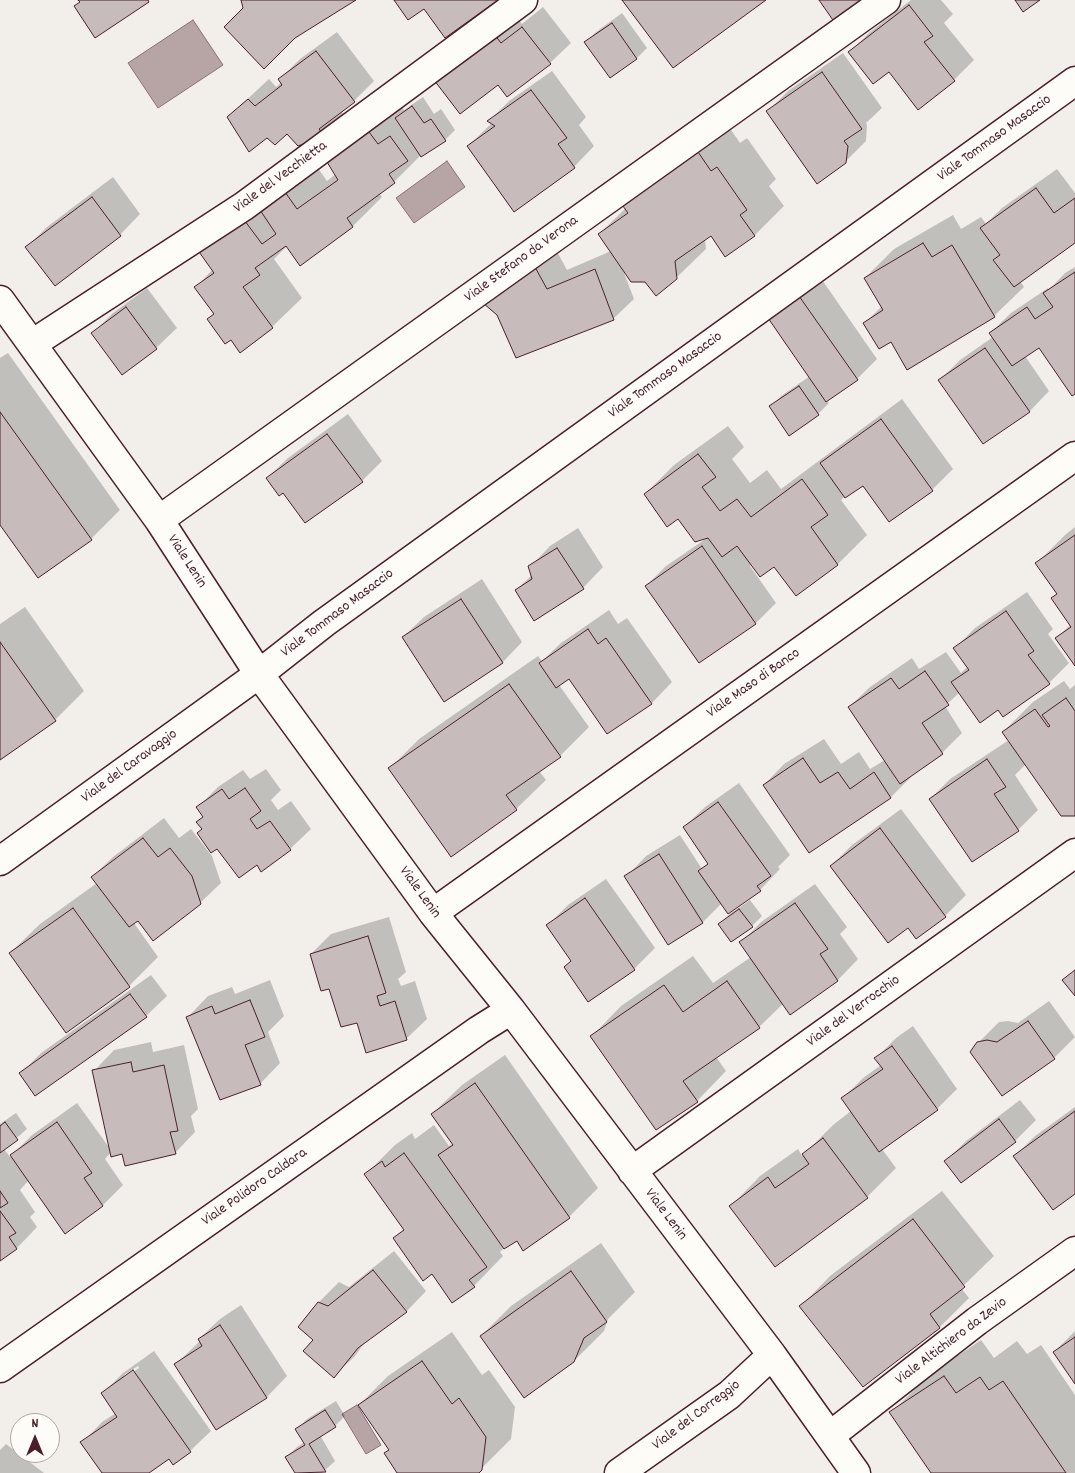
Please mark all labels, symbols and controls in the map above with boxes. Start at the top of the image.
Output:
street label: Viale Tommaso Masaccio [934,92,1056,186]
street label: Viale del Vecchietta [231,138,331,218]
street label: Viale Stefano da Verona [462,213,582,307]
street label: Viale Tommaso Masaccio [605,329,727,423]
street label: Viale Lenin [162,532,210,592]
street label: Viale Tommaso Masaccio [278,566,398,662]
street label: Viale Maso di Banco [704,645,804,723]
street label: Viale del Caravaggio [79,726,181,808]
street label: Viale Lenin [394,863,444,923]
street label: Viale del Verrocchio [804,972,904,1052]
street label: Viale Polidoro Caldara [199,1145,311,1231]
street label: Viale Lenin [640,1186,690,1244]
street label: Viale Altichiero da Zevio [893,1294,1011,1390]
street label: Viale del Correggio [649,1377,745,1455]
north arrow [10,1413,60,1463]
text: N [32,1414,38,1434]

